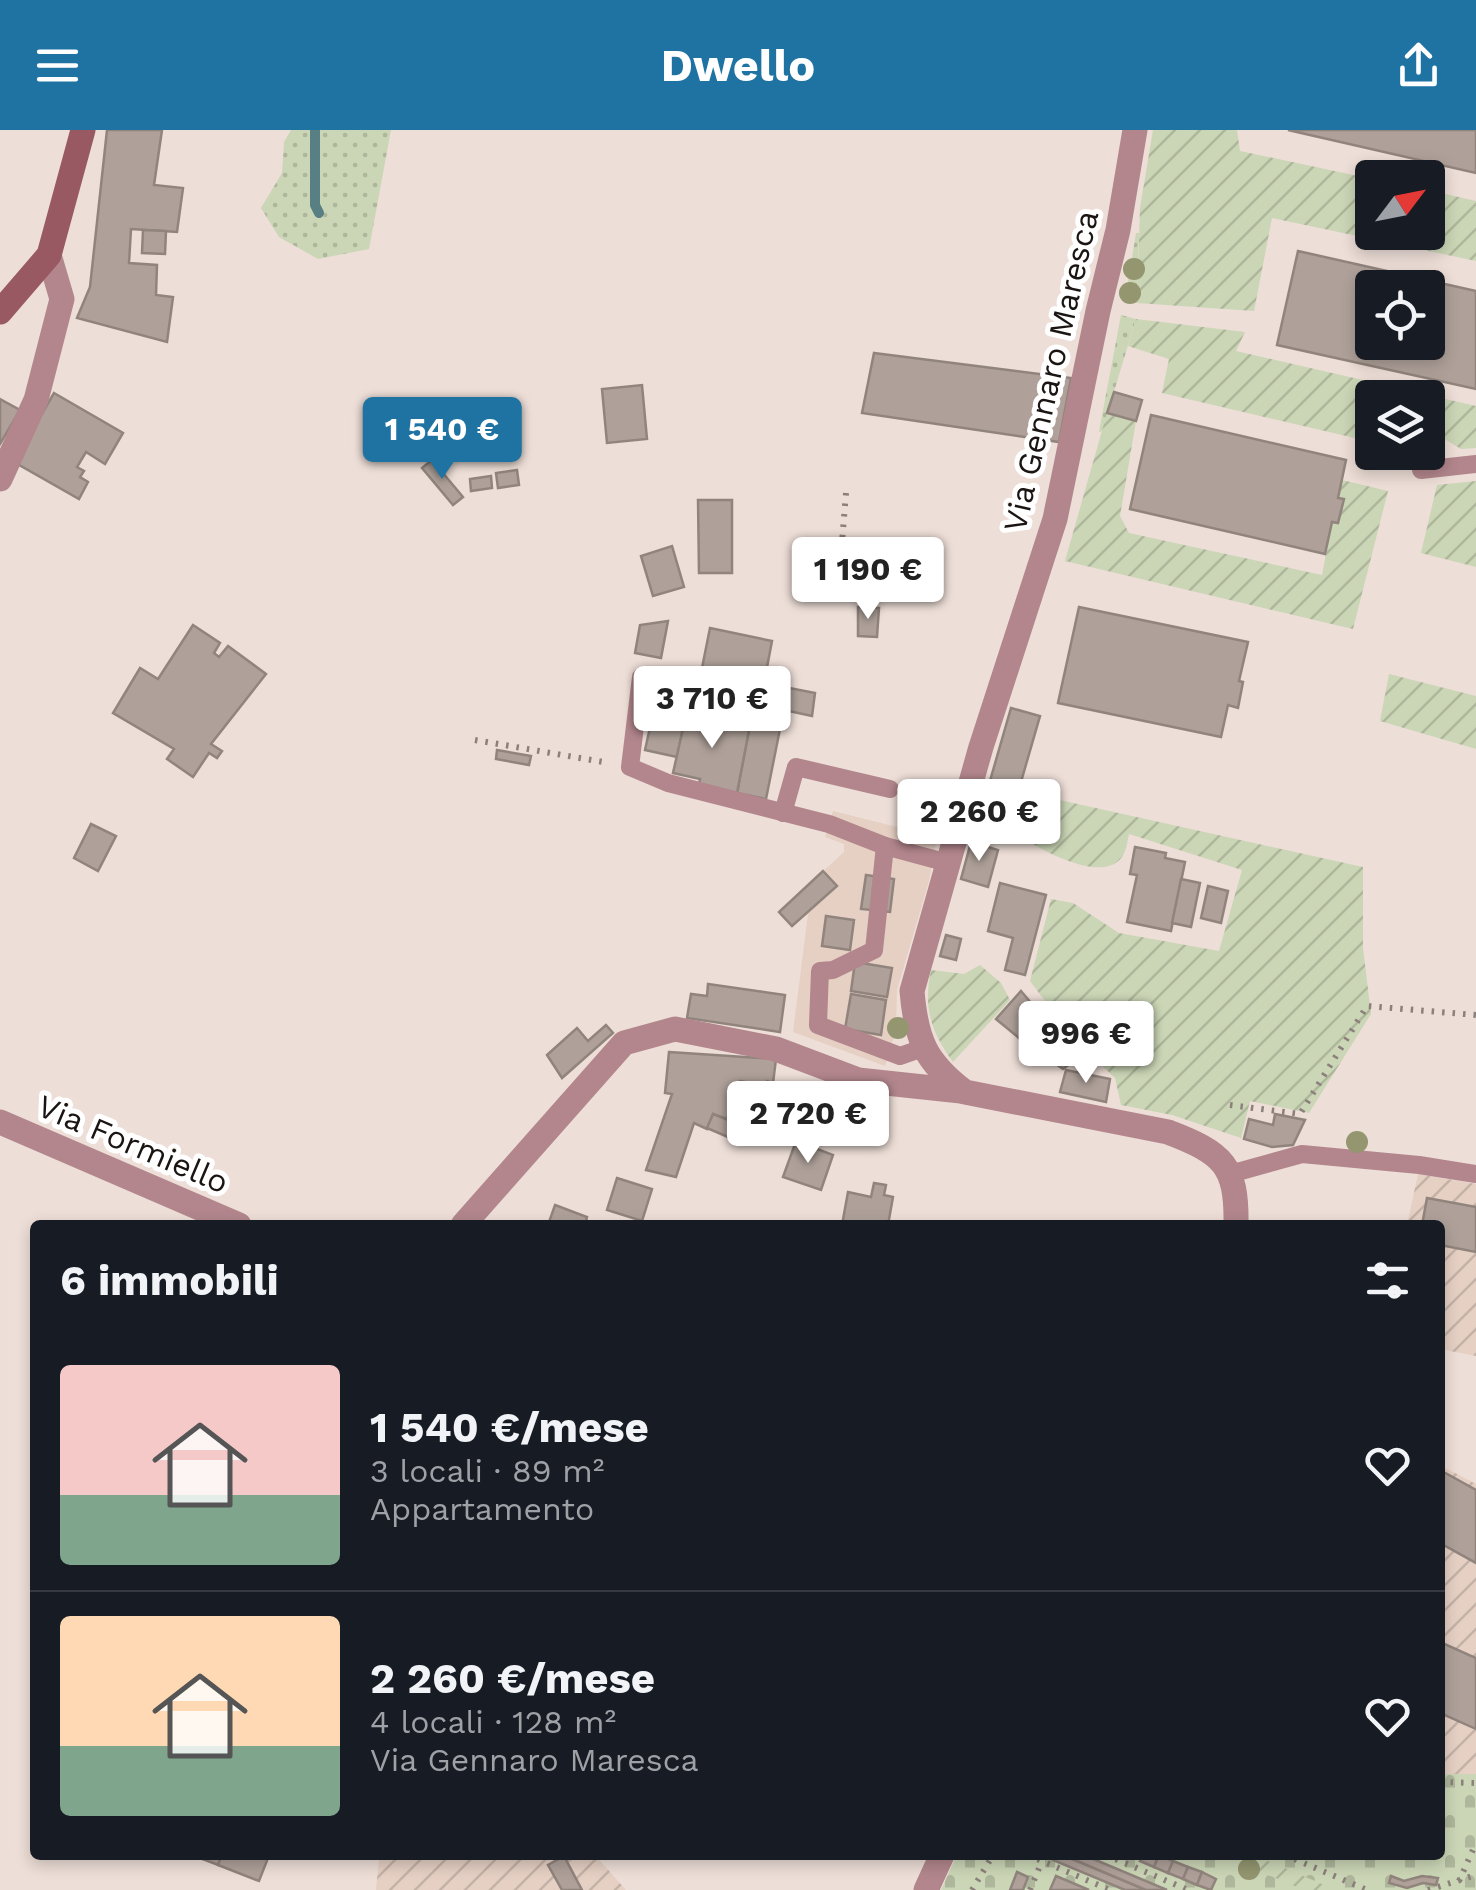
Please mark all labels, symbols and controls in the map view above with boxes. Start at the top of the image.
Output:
icon: menu [30,38,85,93]
icon: share [1391,38,1446,93]
text: Dwello [661,39,815,92]
north arrow [1355,160,1445,250]
map controls [1355,160,1445,470]
street label: Via Gennaro Maresca [996,207,1106,535]
button: locate [1355,270,1445,360]
button: layers [1355,380,1445,470]
pin: 1 540 € [350,397,534,482]
text: 1 540 € [385,410,499,448]
pin: 1 190 € [776,537,960,622]
text: 1 190 € [814,550,922,588]
pin: 3 710 € [620,666,804,751]
text: 3 710 € [656,679,768,717]
pin: 2 260 € [887,779,1071,864]
text: 2 260 € [919,792,1039,830]
pin: 996 € [1016,1001,1156,1086]
text: 996 € [1041,1014,1131,1052]
pin: 2 720 € [716,1081,900,1166]
street label: Via Formiello [32,1087,234,1201]
text: 2 720 € [749,1094,867,1132]
icon: filters [1360,1253,1415,1308]
text: 6 immobili [60,1256,279,1305]
text: 1 540 €/mese [370,1403,649,1452]
icon: home [140,1405,260,1525]
icon: heart [1360,1438,1415,1493]
text: 3 locali · 89 m² [370,1452,605,1490]
text: Appartamento [370,1490,594,1528]
text: 2 260 €/mese [370,1654,655,1703]
icon: home [140,1656,260,1776]
icon: heart [1360,1689,1415,1744]
text: 4 locali · 128 m² [370,1703,616,1741]
text: Via Gennaro Maresca [370,1741,699,1779]

